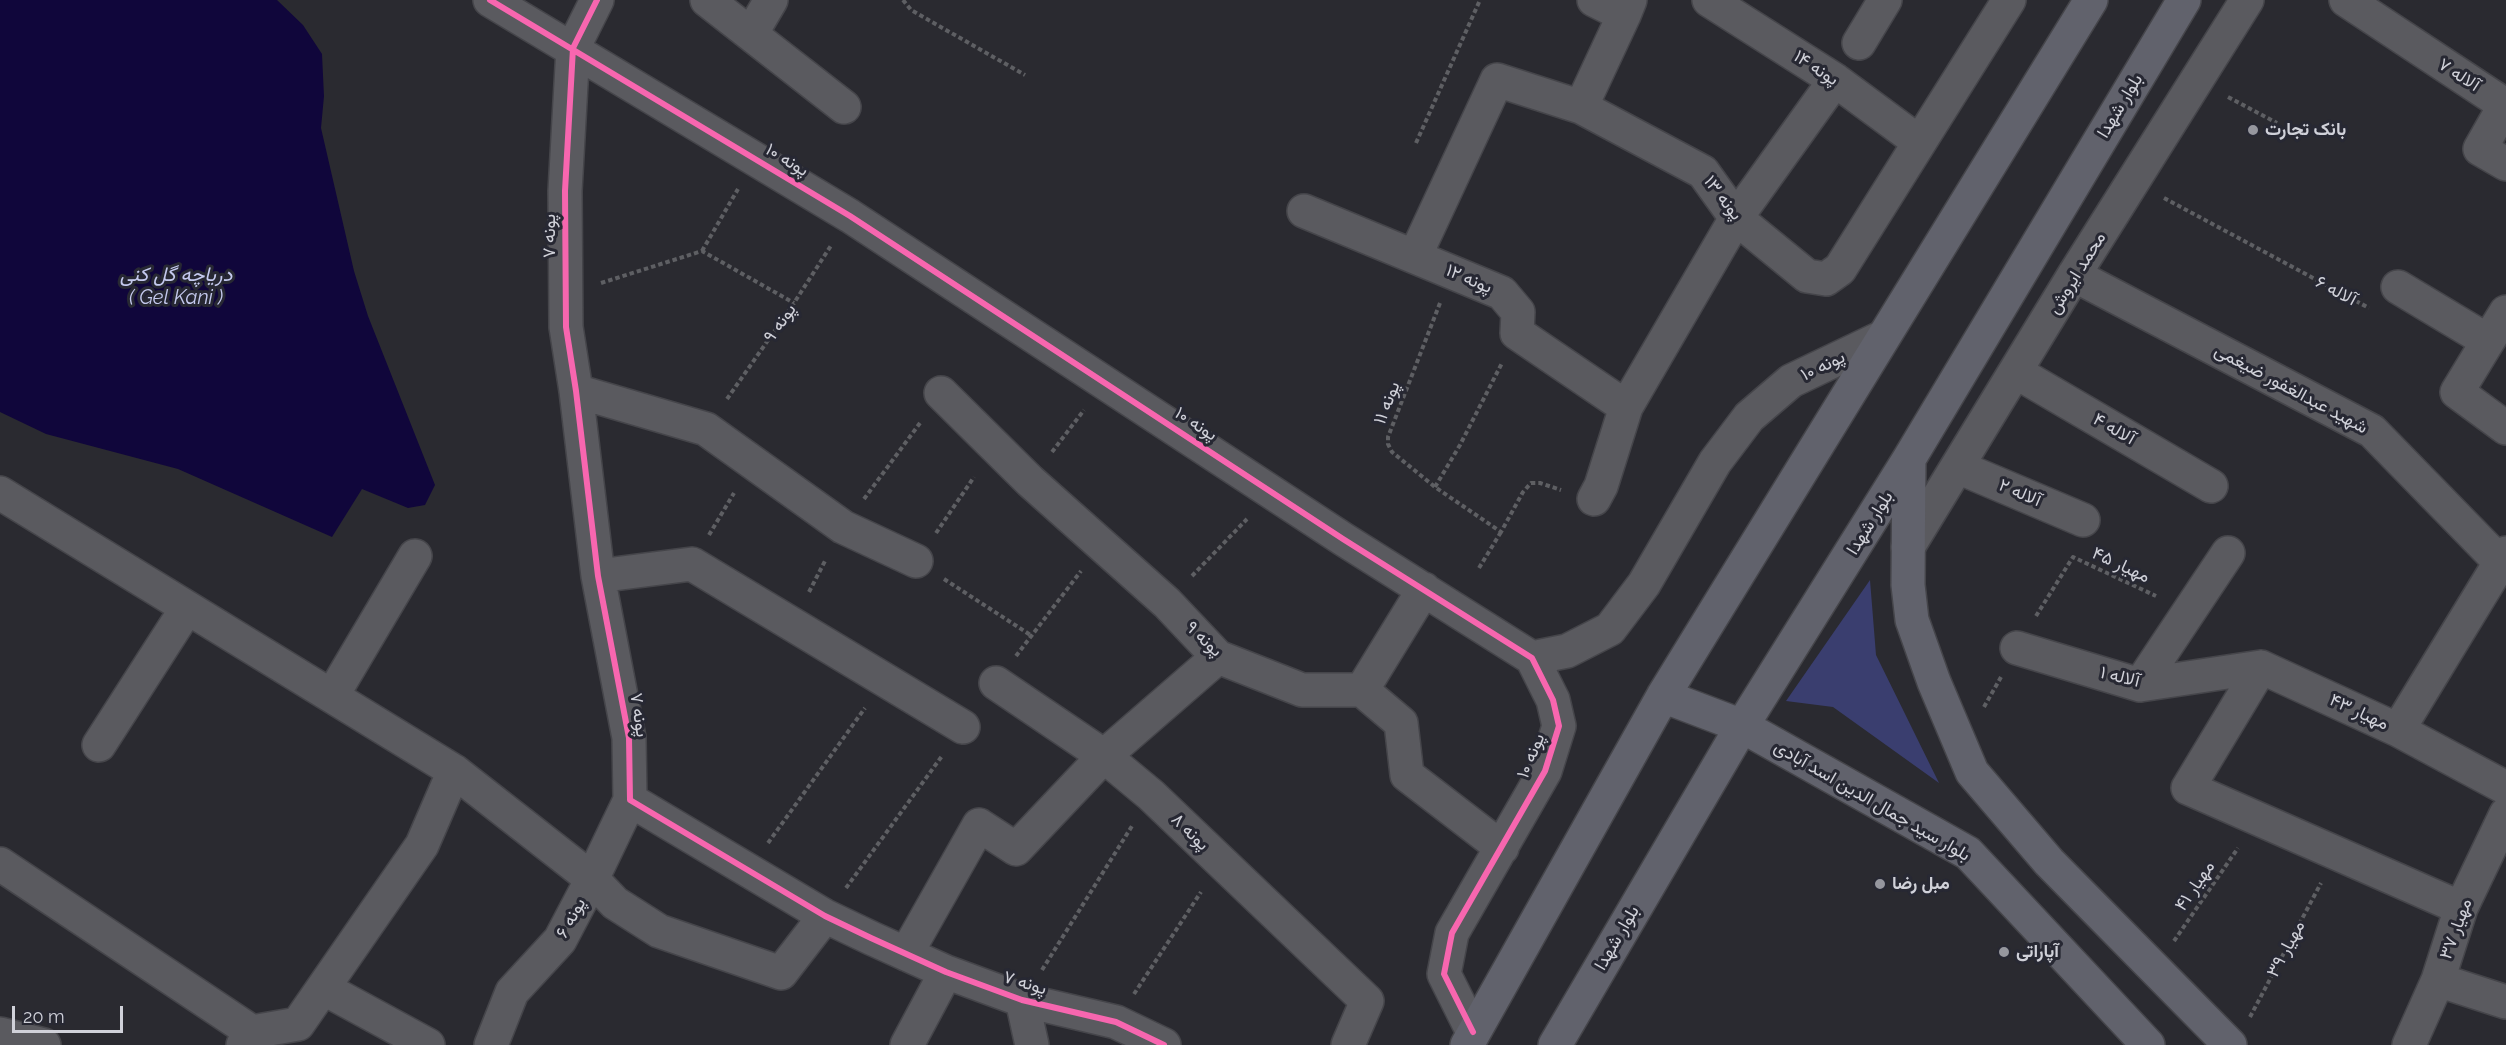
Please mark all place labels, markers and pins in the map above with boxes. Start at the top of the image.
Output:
place label: بانک تجارت [2265,119,2346,141]
marker: بانک تجارت [2246,123,2260,137]
place label: مبل رضا [1892,873,1950,895]
marker: مبل رضا [1873,877,1887,891]
place label: آپاراتی [2016,941,2059,963]
marker: آپاراتی [1997,945,2011,959]

